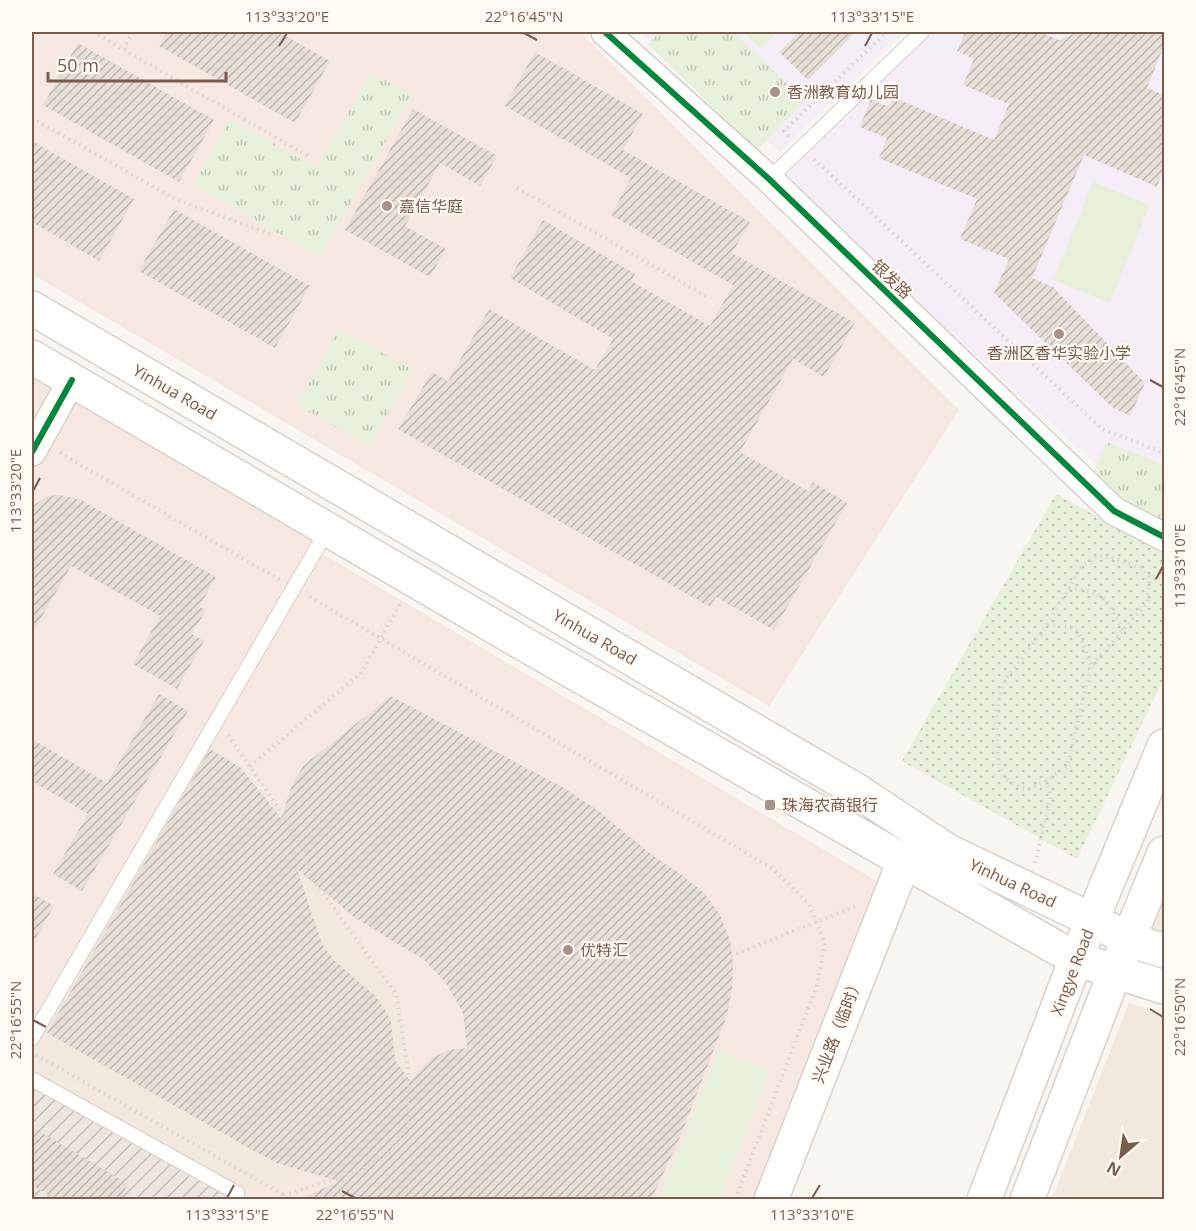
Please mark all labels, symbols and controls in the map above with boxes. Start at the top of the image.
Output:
text: 113°33'20"E [245,6,329,26]
text: 22°16'45"N [485,6,563,26]
text: 113°33'15"E [830,6,914,26]
scale bar [48,45,226,83]
text: 50 m [57,53,99,77]
place label: 香洲教育幼儿园 [787,81,899,103]
marker: 香洲教育幼儿园 [768,85,782,99]
place label: 嘉信华庭 [399,195,463,217]
marker: 嘉信华庭 [380,199,394,213]
street label: 银发路 [867,254,917,304]
marker: 香洲区香华实验小学 [1052,327,1066,341]
place label: 香洲区香华实验小学 [987,342,1131,364]
text: 22°16'45"N [1169,348,1189,426]
street label: Yinhua Road [129,359,221,425]
text: 113°33'20"E [5,449,25,533]
text: 113°33'10"E [1169,524,1189,608]
street label: Yinhua Road [549,604,641,670]
place label: 珠海农商银行 [782,794,878,816]
marker: 珠海农商银行 [763,798,777,812]
street label: Yinhua Road [966,853,1060,913]
street label: Xingye Road [1045,926,1099,1018]
place label: 优特汇 [580,939,628,961]
marker: 优特汇 [561,943,575,957]
street label: 兴业路（临时） [807,974,867,1086]
text: 22°16'50"N [1169,978,1189,1056]
text: 22°16'55"N [5,981,25,1059]
north arrow [1091,1126,1151,1186]
text: N [1103,1156,1125,1182]
text: 113°33'15"E [185,1204,269,1224]
text: 22°16'55"N [316,1204,394,1224]
text: 113°33'10"E [770,1204,854,1224]

